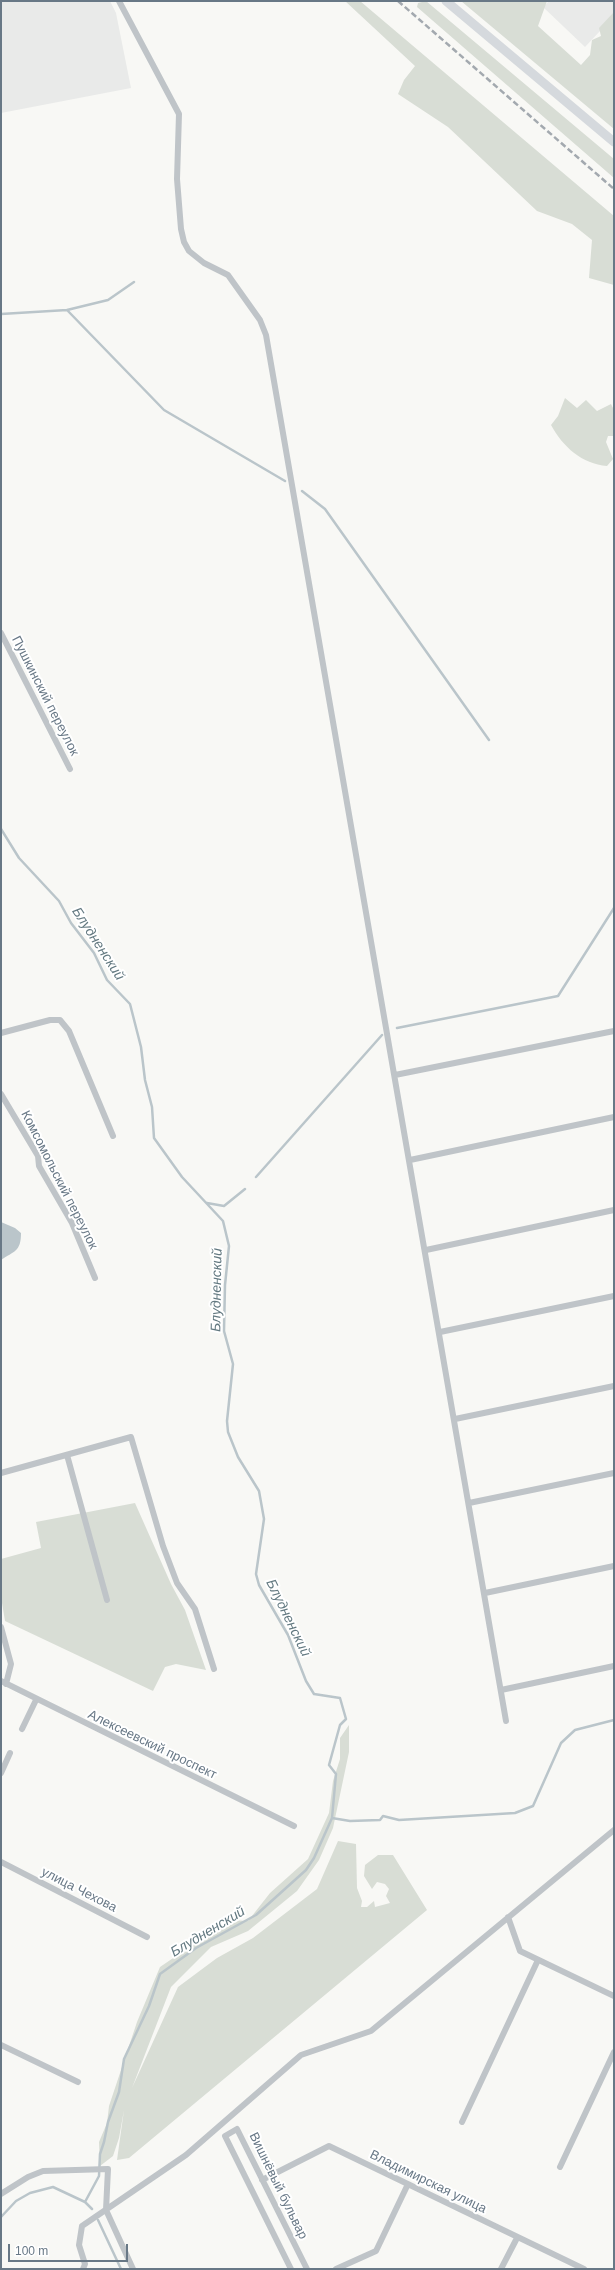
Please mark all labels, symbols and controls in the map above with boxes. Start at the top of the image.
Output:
street label: Пушкинский переулок [8,634,82,758]
water label: Блудненский [68,904,128,984]
street label: Комсомольский переулок [17,1108,101,1252]
water label: Блудненский [208,1248,226,1332]
water label: Блудненский [262,1577,314,1659]
street label: Алексеевский проспект [85,1707,219,1783]
street label: улица Чехова [39,1864,119,1916]
water label: Блудненский [168,1903,248,1961]
street label: Вишнёвый бульвар [245,2130,311,2242]
street label: Владимирская улица [367,2147,489,2217]
scale bar [10,2236,130,2262]
text: 100 m [15,2244,48,2258]

